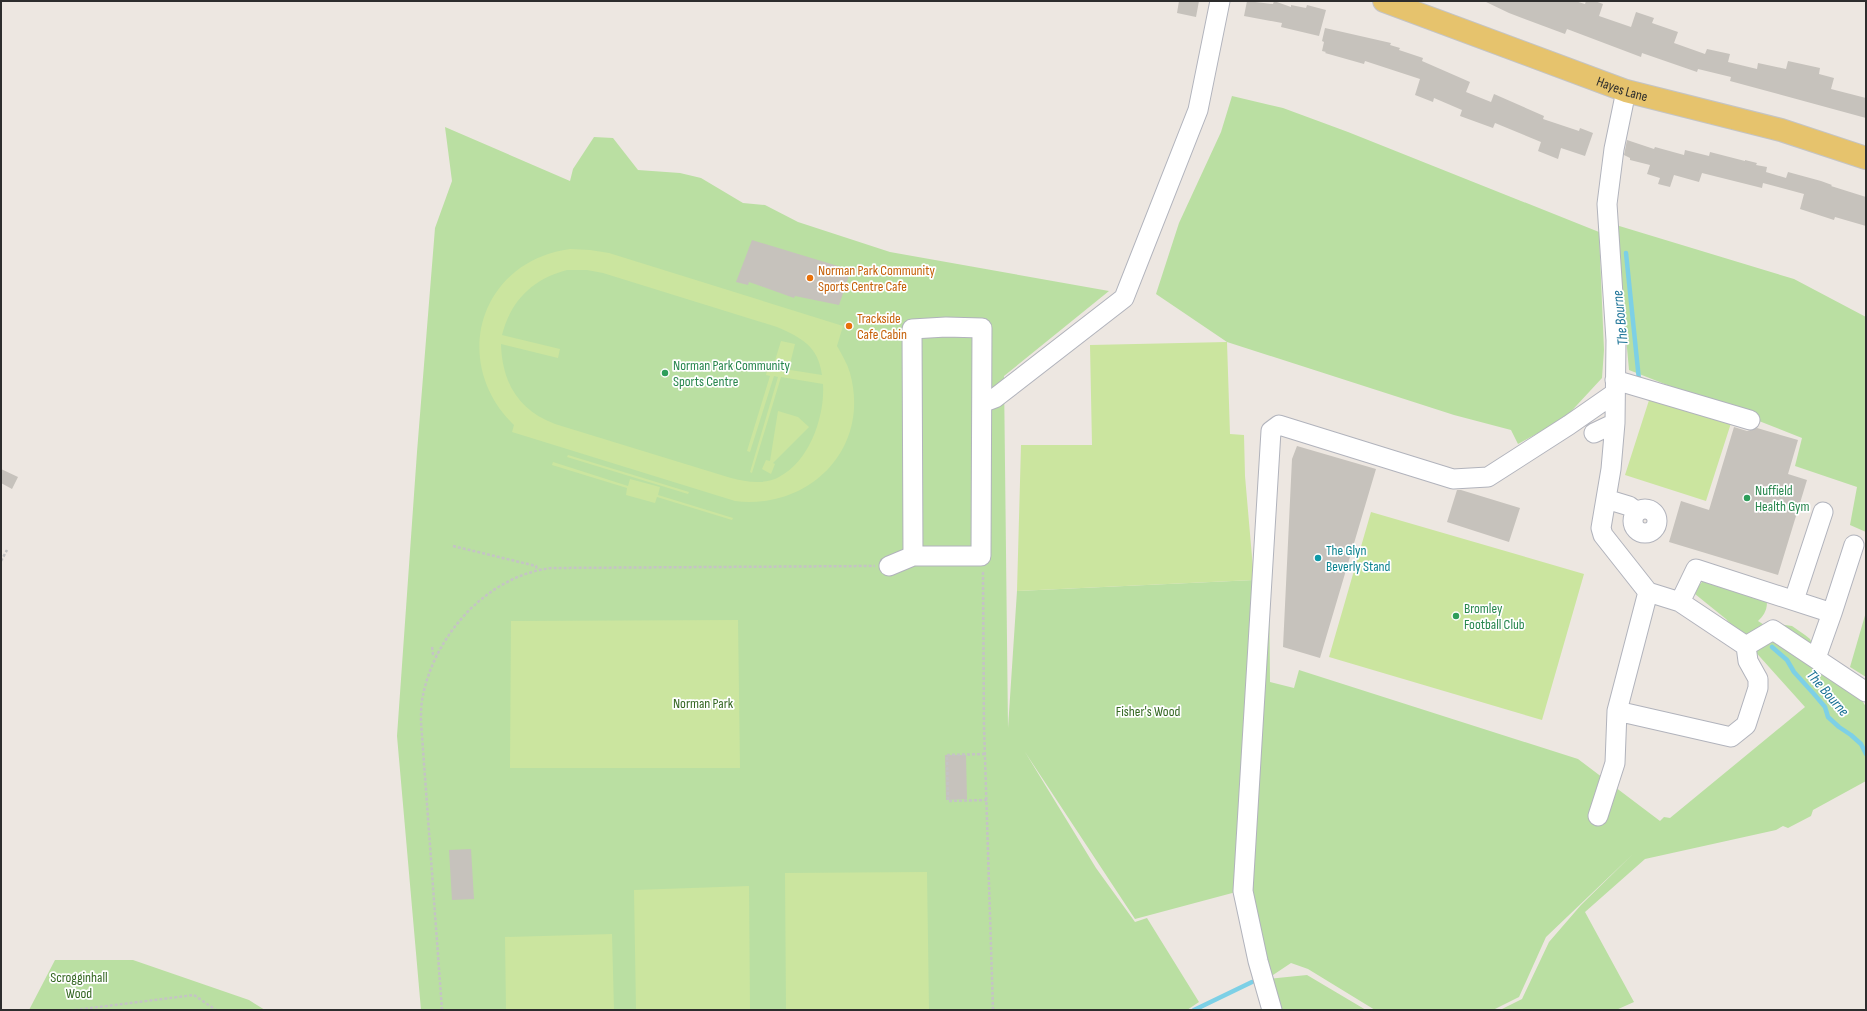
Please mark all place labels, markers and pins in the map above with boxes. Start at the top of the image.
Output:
place label: Norman Park Community Sports Centre Cafe [818,262,935,295]
marker: Norman Park Community Sports Centre Cafe [805,273,815,283]
place label: Trackside Cafe Cabin [857,310,907,343]
marker: Trackside Cafe Cabin [844,321,854,331]
place label: Norman Park Community Sports Centre [673,357,790,390]
marker: Norman Park Community Sports Centre [660,368,670,378]
place label: Nuffield Health Gym [1755,482,1809,515]
marker: Nuffield Health Gym [1742,493,1752,503]
place label: The Glyn Beverly Stand [1326,542,1391,575]
marker: The Glyn Beverly Stand [1313,553,1323,563]
place label: Bromley Football Club [1464,600,1525,633]
marker: Bromley Football Club [1451,611,1461,621]

